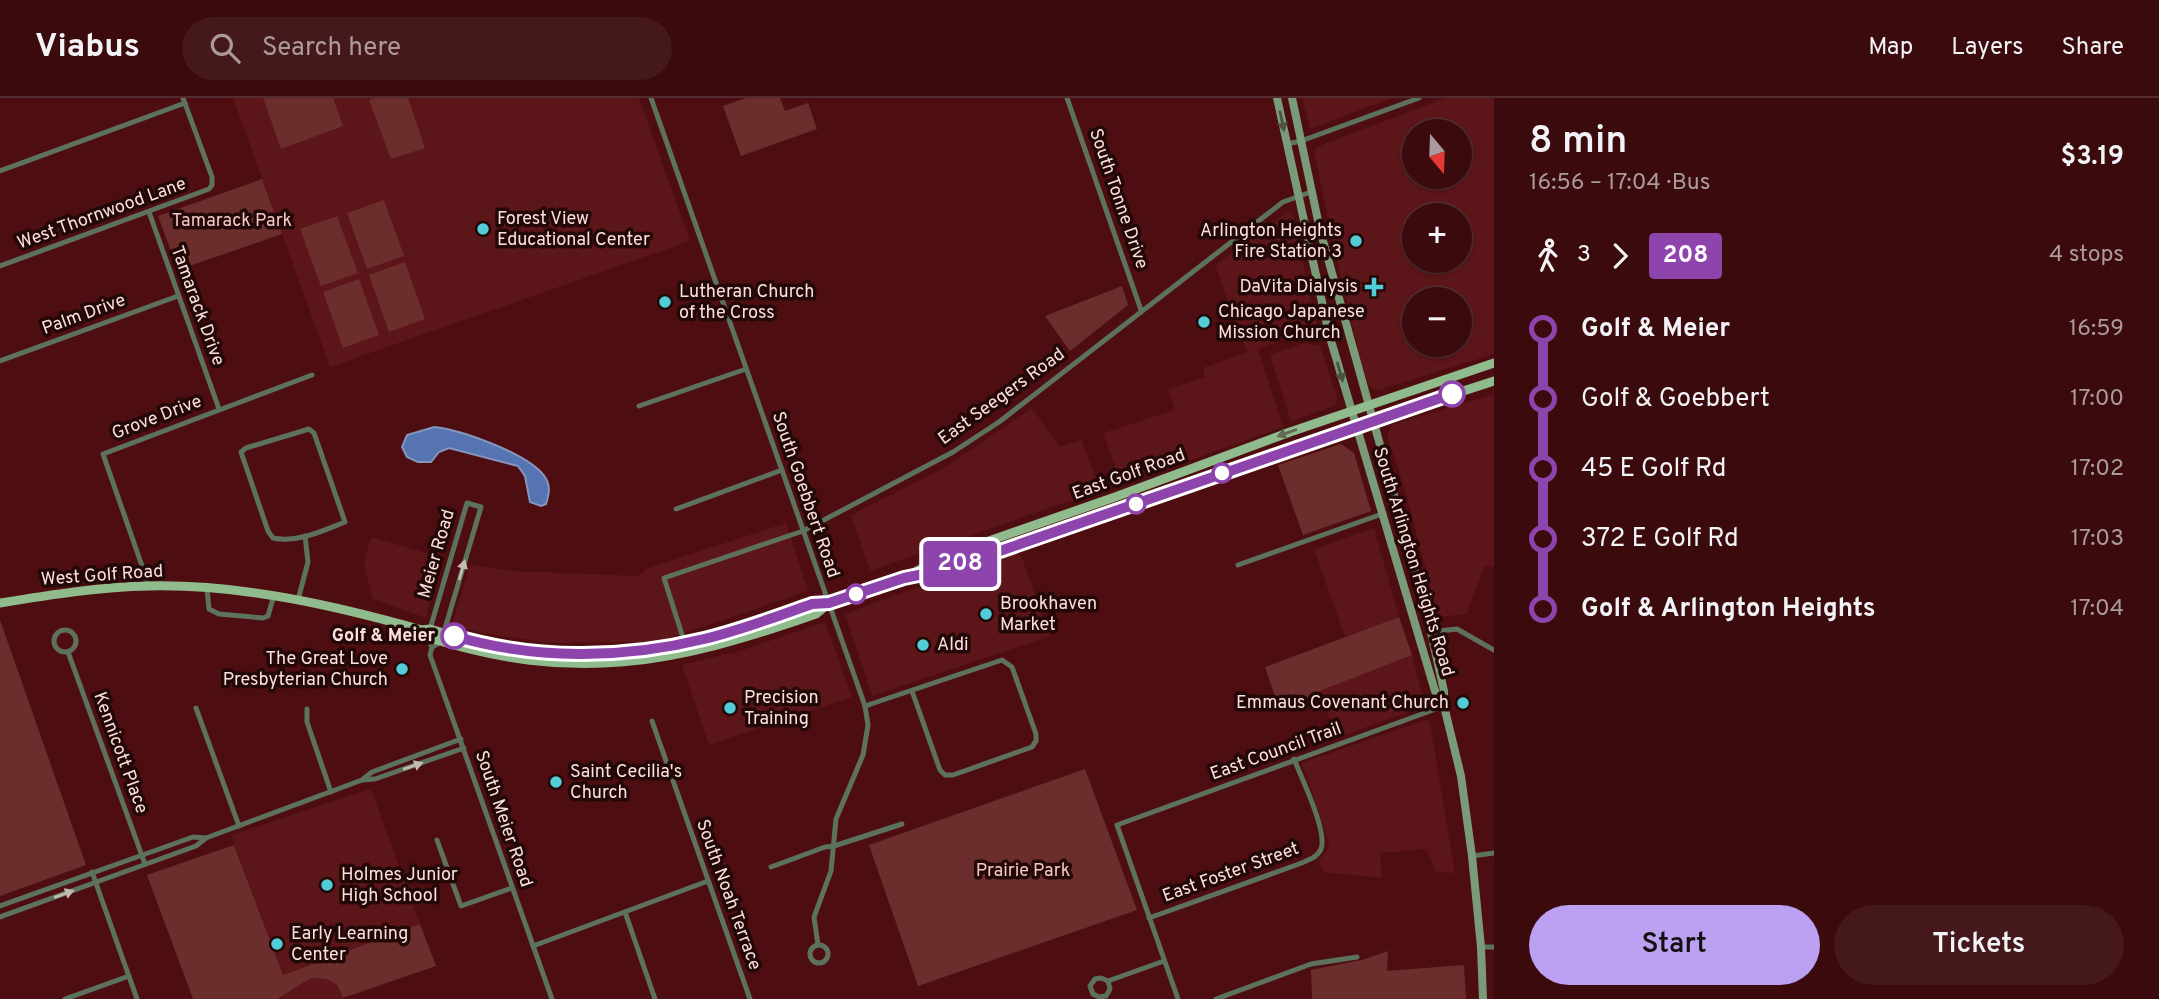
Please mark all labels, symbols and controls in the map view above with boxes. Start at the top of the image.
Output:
search box [182,17,672,80]
text: Viabus [35,27,140,69]
icon: search [206,29,244,67]
text: Search here [262,32,401,65]
text: Map [1868,33,1913,63]
text: Layers [1951,33,2023,63]
text: Share [2061,33,2124,63]
one-way arrow [1276,110,1287,132]
text: 8 min [1529,118,1627,167]
north arrow [1402,119,1472,189]
map controls [1402,119,1472,357]
street label: South Tonne Drive [1083,126,1153,272]
text: $3.19 [2061,141,2124,174]
text: 16:56 – 17:04 · Bus [1529,169,1710,198]
street label: West Thornwood Lane [14,173,190,255]
button: + [1402,203,1472,273]
place label: Forest View Educational Center [497,208,650,252]
park label: Tamarack Park [172,210,292,233]
place label: Arlington Heights Fire Station 3 [1200,220,1342,264]
marker: Forest View Educational Center [475,221,491,237]
marker: Arlington Heights Fire Station 3 [1348,233,1364,249]
icon: walk [1529,237,1567,275]
icon: forward [1601,237,1639,275]
text: 3 [1577,241,1591,270]
text: 208 [1663,241,1708,271]
text: 4 stops [2049,241,2124,270]
street label: Tamarack Drive [165,243,229,369]
place label: DaVita Dialysis [1239,276,1358,299]
marker: DaVita Dialysis [1364,277,1384,297]
place label: Lutheran Church of the Cross [679,281,814,325]
button: − [1402,287,1472,357]
street label: Palm Drive [39,289,129,341]
marker: Lutheran Church of the Cross [657,294,673,310]
place label: Chicago Japanese Mission Church [1218,301,1365,345]
text: Golf & Meier [1581,313,1730,346]
marker: Chicago Japanese Mission Church [1196,314,1212,330]
text: 16:59 [2069,315,2124,344]
street label: East Seegers Road [934,343,1070,451]
one-way arrow [1336,362,1346,383]
unlabelled marker [1439,381,1465,407]
text: Golf & Goebbert [1581,383,1770,416]
text: 17:00 [2070,385,2124,414]
street label: Grove Drive [109,390,205,446]
street label: South Goebbert Road [766,409,844,581]
one-way arrow [1277,428,1298,439]
street label: East Golf Road [1069,444,1189,506]
street label: South Arlington Heights Road [1367,445,1459,679]
text: 45 E Golf Rd [1581,453,1726,486]
text: 17:02 [2070,455,2124,484]
unlabelled marker [1212,463,1232,483]
unlabelled marker [1126,494,1146,514]
street label: Meier Road [413,507,461,601]
text: 372 E Golf Rd [1581,523,1739,556]
text: 17:03 [2071,525,2124,554]
line badge: 208 [920,541,1000,587]
text: 208 [937,549,983,579]
one-way arrow [457,559,467,580]
street label: West Golf Road [40,560,164,592]
unlabelled marker [846,584,866,604]
place label: Brookhaven Market [1000,593,1097,637]
text: Golf & Arlington Heights [1581,593,1875,626]
text: 17:04 [2070,595,2124,624]
marker: Brookhaven Market [978,606,994,622]
marker: Golf & Meier [441,623,467,649]
place label: Golf & Meier [332,625,435,648]
place label: Aldi [937,634,969,657]
marker: Aldi [915,637,931,653]
place label: The Great Love Presbyterian Church [223,648,388,692]
marker: The Great Love Presbyterian Church [394,661,410,677]
place label: Precision Training [744,687,819,731]
street label: Kennicott Place [87,689,153,817]
place label: Emmaus Covenant Church [1236,692,1449,715]
marker: Emmaus Covenant Church [1455,695,1471,711]
marker: Precision Training [722,700,738,716]
street label: East Council Trail [1207,718,1345,786]
street label: South Meier Road [469,748,537,890]
one-way arrow [403,760,424,771]
place label: Saint Cecilia's Church [570,761,682,805]
marker: Saint Cecilia's Church [548,774,564,790]
street label: South Noah Terrace [690,817,766,973]
street label: East Foster Street [1160,838,1302,908]
park label: Prairie Park [976,860,1070,883]
place label: Holmes Junior High School [341,864,458,908]
marker: Holmes Junior High School [319,877,335,893]
one-way arrow [54,888,75,899]
button: Start [1529,905,1820,985]
button: Tickets [1834,905,2124,985]
place label: Early Learning Center [291,923,408,967]
marker: Early Learning Center [269,936,285,952]

